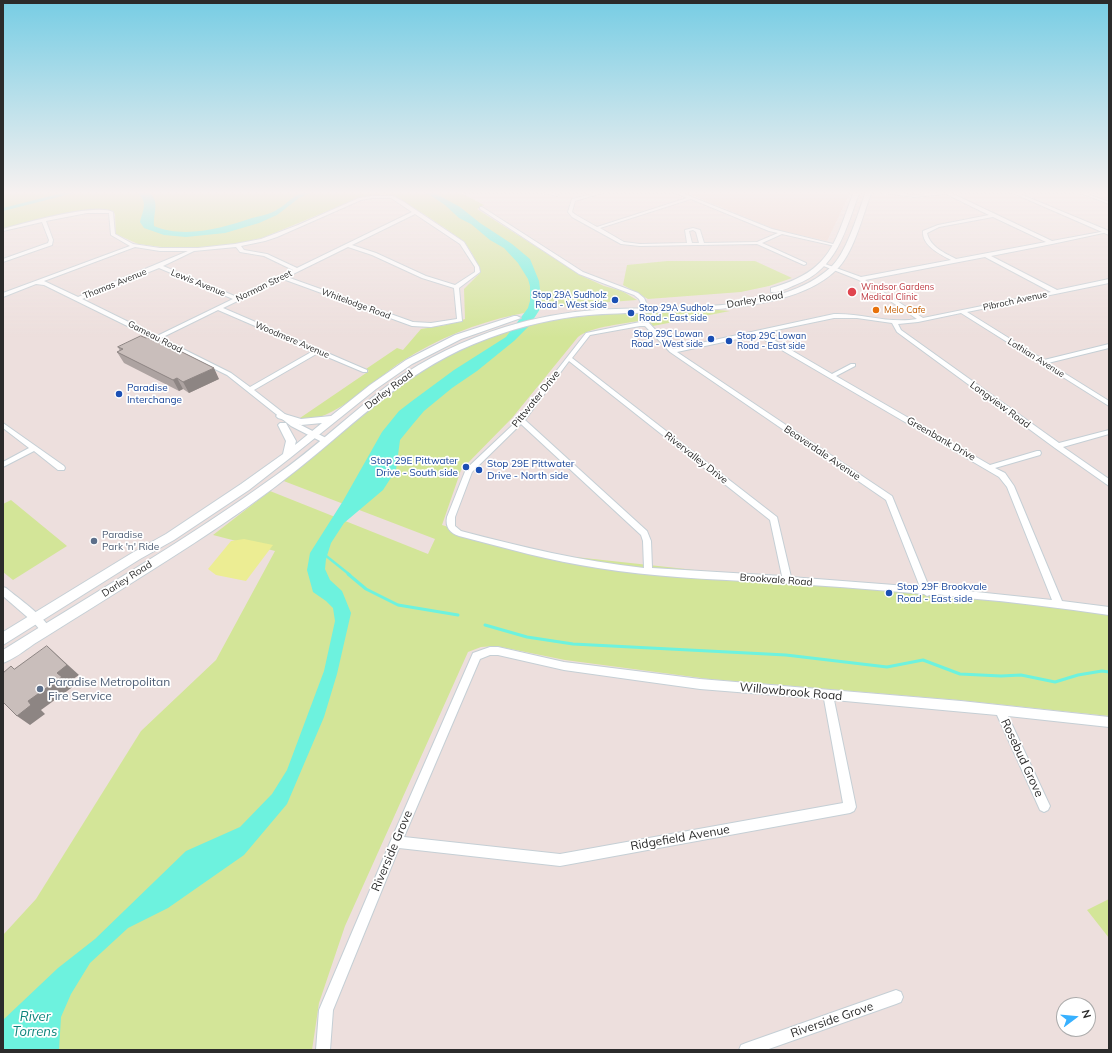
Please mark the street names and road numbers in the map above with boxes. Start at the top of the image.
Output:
street label: Thomas Avenue [82,266,148,302]
street label: Lewis Avenue [169,267,227,299]
street label: Norman Street [234,268,294,304]
street label: Whitelodge Road [320,286,392,322]
street label: Darley Road [726,289,784,311]
street label: Pibroch Avenue [982,289,1048,313]
street label: Gameau Road [126,319,184,355]
street label: Woodmere Avenue [253,319,331,361]
street label: Lothian Avenue [1006,336,1066,380]
street label: Darley Road [363,368,415,412]
street label: Pittwater Drive [509,368,563,430]
street label: Longview Road [967,379,1033,431]
street label: Greenbank Drive [904,414,978,464]
street label: Beaverdale Avenue [781,423,863,483]
street label: Rivervalley Drive [662,429,730,487]
street label: Darley Road [100,558,154,600]
street label: Brookvale Road [739,571,813,589]
street label: Willowbrook Road [739,680,843,704]
street label: Rosebud Grove [998,717,1046,799]
street label: Riverside Grove [368,808,416,894]
street label: Ridgefield Avenue [629,822,731,854]
street label: Riverside Grove [789,999,875,1041]

